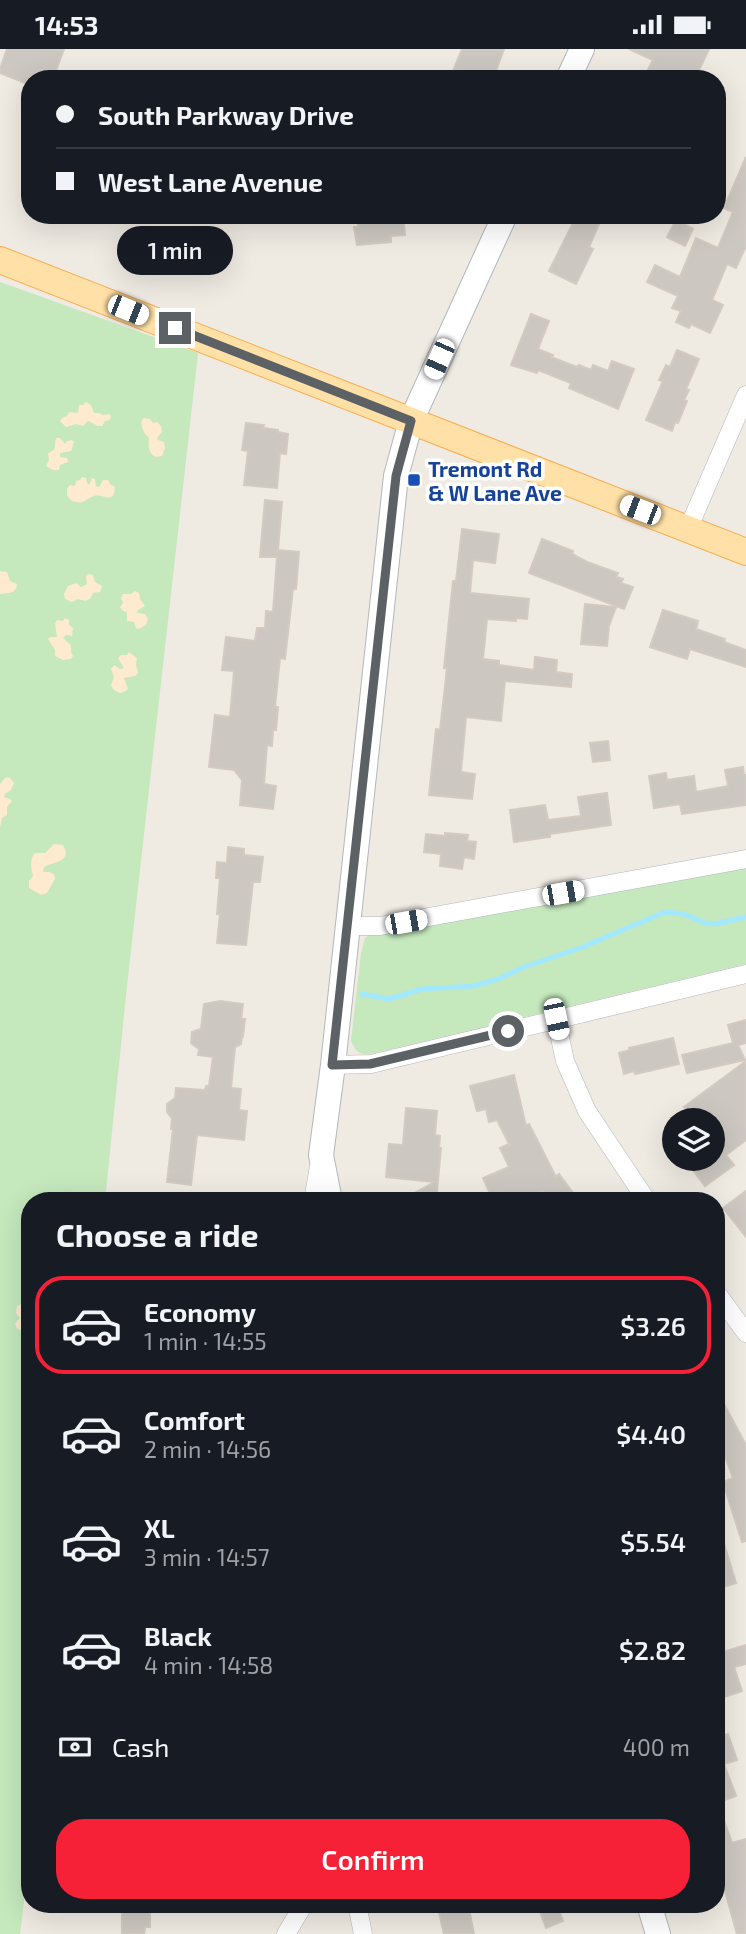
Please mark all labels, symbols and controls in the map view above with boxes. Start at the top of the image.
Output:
text: 14:53 [35,9,99,40]
text: South Parkway Drive [98,99,354,130]
text: West Lane Avenue [98,166,323,197]
callout: 1 min [117,226,233,275]
text: 1 min [148,236,202,264]
car [105,292,152,328]
route end [159,312,191,344]
car [421,336,458,382]
place label: Tremont Rd & W Lane Ave [428,456,562,505]
marker: Tremont Rd & W Lane Ave [406,472,422,488]
car [617,493,664,527]
car [541,879,586,907]
car [384,908,429,936]
car [542,996,571,1042]
route start [492,1015,524,1047]
map controls [662,1108,725,1171]
button: layers [662,1108,725,1171]
text: Choose a ride [56,1215,259,1253]
icon: car [60,1294,123,1357]
text: Economy [144,1296,256,1327]
text: $3.26 [620,1310,686,1341]
text: 1 min · 14:55 [144,1327,267,1355]
icon: car [60,1402,123,1465]
text: Comfort [144,1404,245,1435]
text: $4.40 [616,1418,686,1449]
text: 2 min · 14:56 [144,1435,271,1463]
icon: car [60,1510,123,1573]
text: XL [144,1512,175,1543]
text: $5.54 [620,1526,686,1557]
text: 3 min · 14:57 [144,1543,270,1571]
icon: car [60,1618,123,1681]
text: Black [144,1620,212,1651]
text: $2.82 [619,1634,686,1665]
text: 4 min · 14:58 [144,1651,273,1679]
icon: cash [56,1728,94,1766]
text: Cash [112,1731,169,1762]
text: 400 m [623,1733,690,1761]
button: Confirm [56,1819,690,1899]

